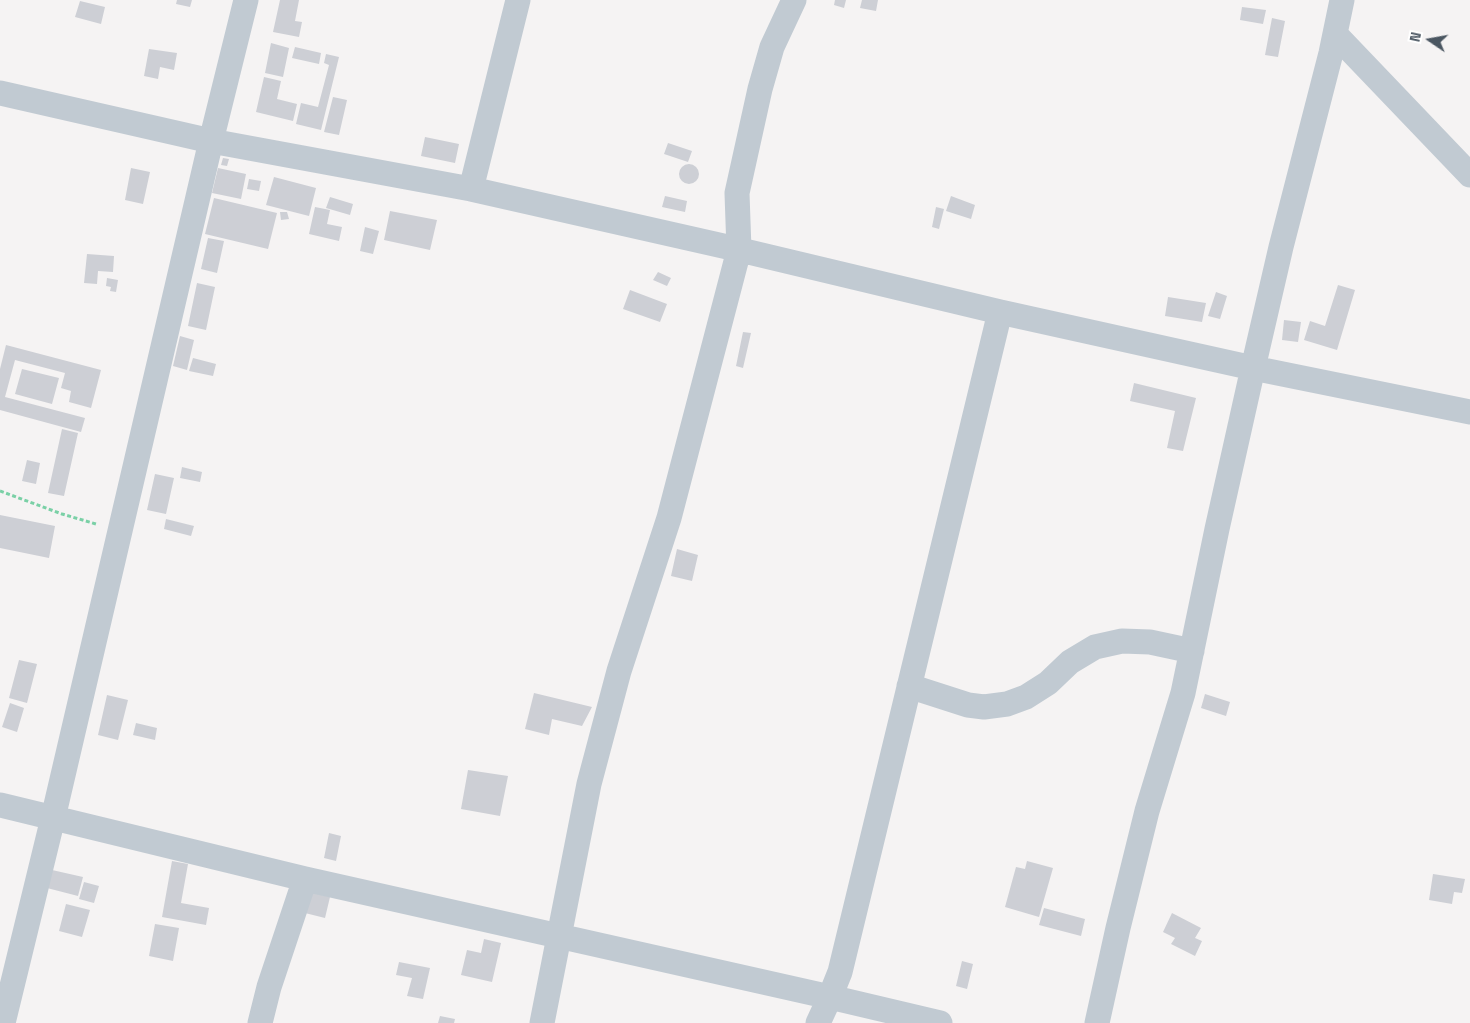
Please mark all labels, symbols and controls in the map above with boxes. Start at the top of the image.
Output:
north arrow [1405,15,1455,65]
text: N [1406,30,1425,43]

